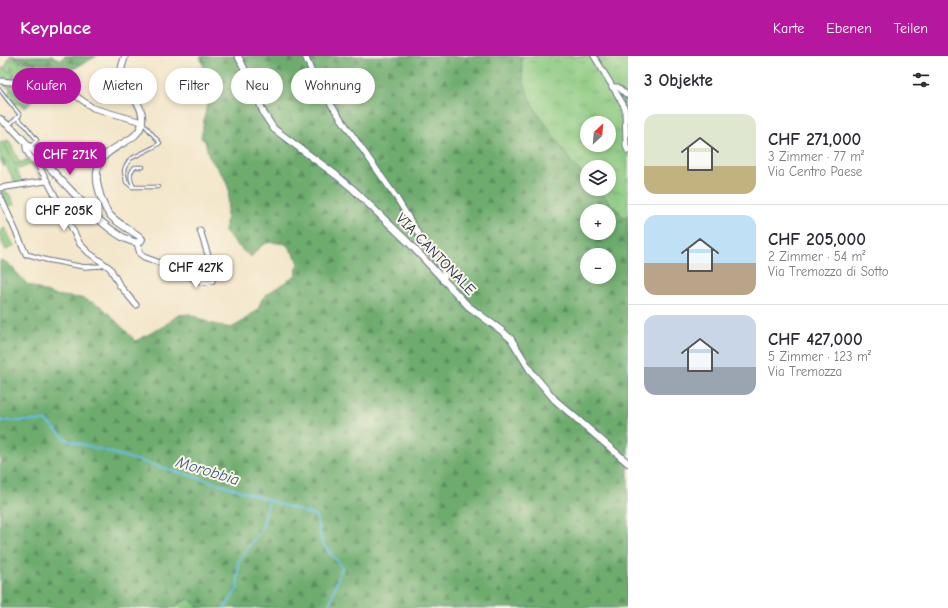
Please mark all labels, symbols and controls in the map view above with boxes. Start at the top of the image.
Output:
text: Keyplace [20,17,91,39]
text: Karte [773,20,804,37]
text: Ebenen [826,20,872,37]
text: Teilen [894,20,928,37]
chip: Kaufen [12,68,81,104]
chip: Mieten [89,68,157,104]
chip: Filter [165,68,223,104]
chip: Neu [231,68,283,104]
chip: Wohnung [291,68,375,104]
icon: filters [910,69,932,91]
text: 3 Objekte [644,71,713,90]
north arrow [580,116,616,152]
map controls [580,116,616,284]
icon: home [676,130,724,178]
text: CHF 271,000 [768,130,861,149]
pin: CHF 271K [29,142,111,176]
text: CHF 271K [43,147,97,162]
text: 3 Zimmer · 77 m² [768,149,864,164]
button: layers [580,160,616,196]
text: Via Centro Paese [768,164,862,179]
pin: CHF 205K [23,198,105,232]
text: CHF 205K [35,203,93,218]
button: + [580,204,616,240]
street label: VIA CANTONALE [392,209,480,299]
text: CHF 205,000 [768,230,866,249]
icon: home [676,231,724,279]
button: − [580,248,616,284]
text: 2 Zimmer · 54 m² [768,249,865,264]
pin: CHF 427K [155,255,237,289]
text: CHF 427K [169,260,223,275]
text: Via Tremozza di Sotto [768,264,889,279]
text: CHF 427,000 [768,330,863,349]
icon: home [676,331,724,379]
text: 5 Zimmer · 123 m² [768,349,871,364]
text: Via Tremozza [768,364,842,379]
water label: Morobbia [173,453,242,489]

